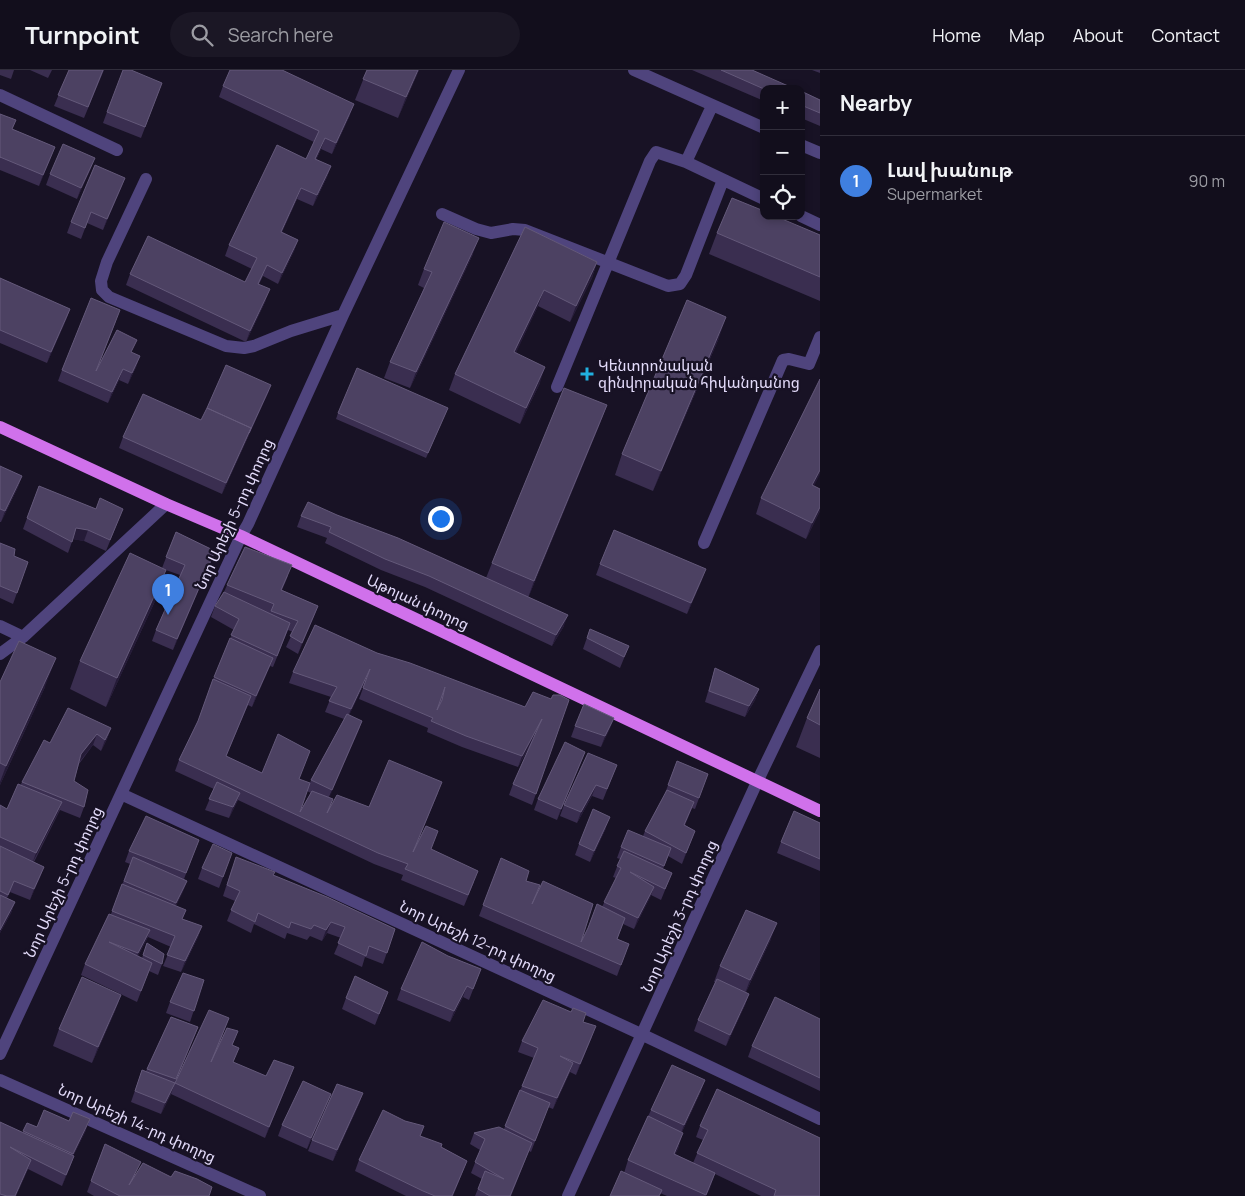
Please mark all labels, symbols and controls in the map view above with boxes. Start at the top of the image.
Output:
search box [170,12,520,57]
text: Turnpoint [25,18,140,51]
icon: search [188,21,216,49]
text: Search here [228,22,333,48]
text: Home [932,23,981,47]
text: Map [1009,23,1045,47]
text: About [1073,23,1123,47]
text: Contact [1151,23,1220,47]
map controls [760,85,805,220]
button: + [760,85,805,130]
text: Nearby [840,89,912,117]
button: − [760,130,805,175]
text: Լավ խանութ [887,157,1013,183]
text: 1 [852,170,860,192]
text: 90 m [1189,170,1225,192]
button: locate [760,175,805,220]
text: Supermarket [887,183,983,205]
place label: Կենտրոնական զինվորական հիվանդանոց [598,355,800,393]
marker: Կենտրոնական զինվորական հիվանդանոց [580,367,594,381]
street label: Նոր Արեշի 5-րդ փողոց [190,435,278,593]
your location [428,506,454,532]
street label: Աթոյան փողոց [363,569,473,635]
pin: 1 [152,574,184,615]
street label: Նոր Արեշի 5-րդ փողոց [19,803,107,961]
street label: Նոր Արեշի 3-րդ փողոց [636,837,722,995]
street label: Նոր Արեշի 12-րդ փողոց [396,895,560,987]
street label: Նոր Արեշի 14-րդ փողոց [55,1079,219,1167]

